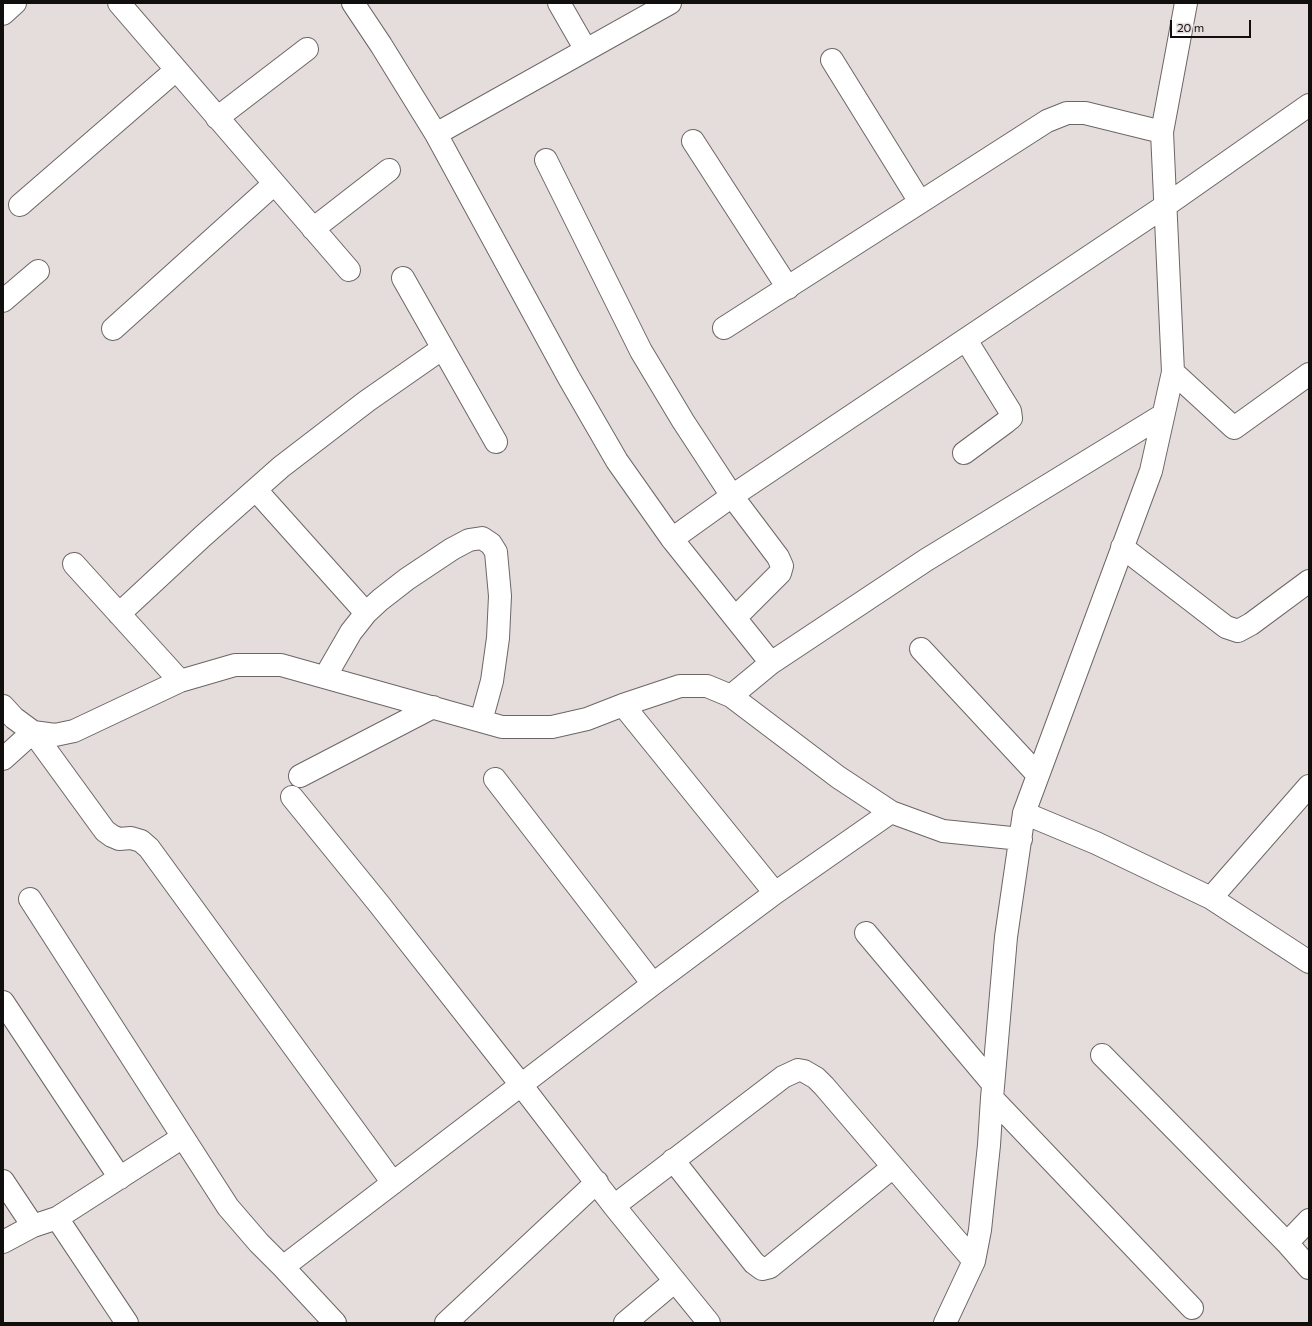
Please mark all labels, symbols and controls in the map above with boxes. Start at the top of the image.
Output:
scale bar [1172,12,1253,38]
text: 20 m [1177,20,1204,34]

